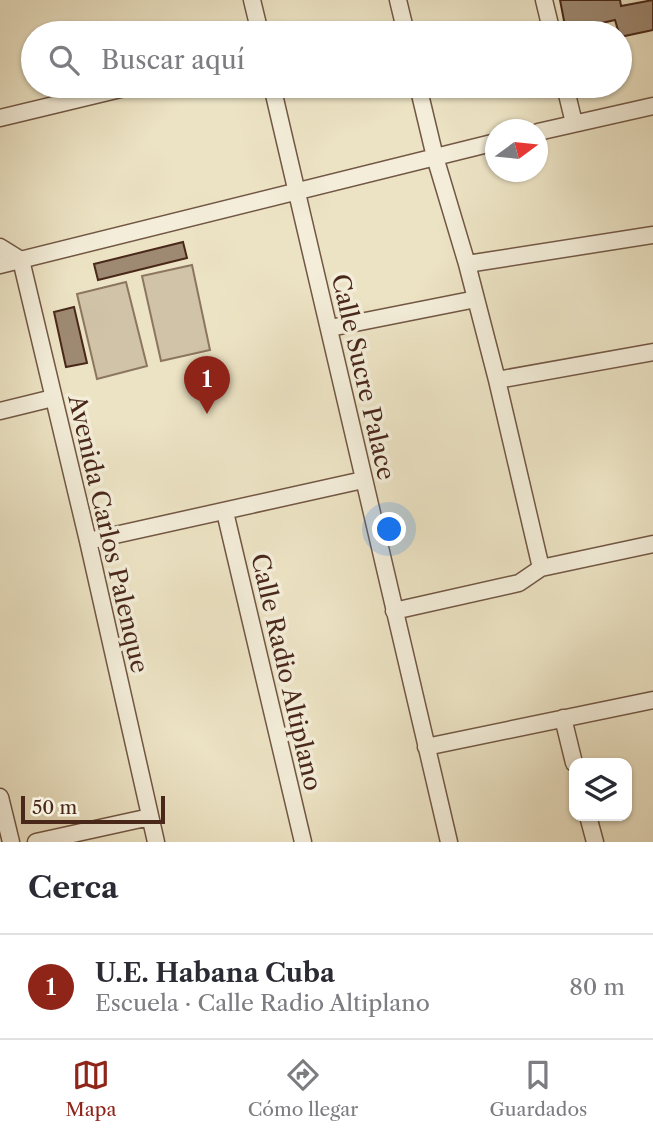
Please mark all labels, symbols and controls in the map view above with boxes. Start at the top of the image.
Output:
search box [21,21,632,98]
icon: search [45,41,83,79]
text: Buscar aquí [101,44,245,76]
north arrow [485,119,548,182]
street label: Calle Sucre Palace [326,271,401,483]
pin: 1 [184,356,230,414]
street label: Avenida Carlos Palenque [62,391,155,676]
your location [372,512,406,546]
street label: Calle Radio Altiplano [245,550,328,793]
map controls [569,758,632,821]
button: layers [569,758,632,821]
scale bar [21,793,164,825]
text: 50 m [32,796,77,819]
text: Cerca [28,869,118,906]
text: U.E. Habana Cuba [95,957,335,989]
text: 1 [46,973,56,1001]
text: 80 m [569,973,625,1001]
text: Escuela · Calle Radio Altiplano [95,989,430,1017]
tab: Mapa [66,1056,116,1121]
tab: Cómo llegar [248,1056,358,1121]
tab: Guardados [489,1056,587,1121]

